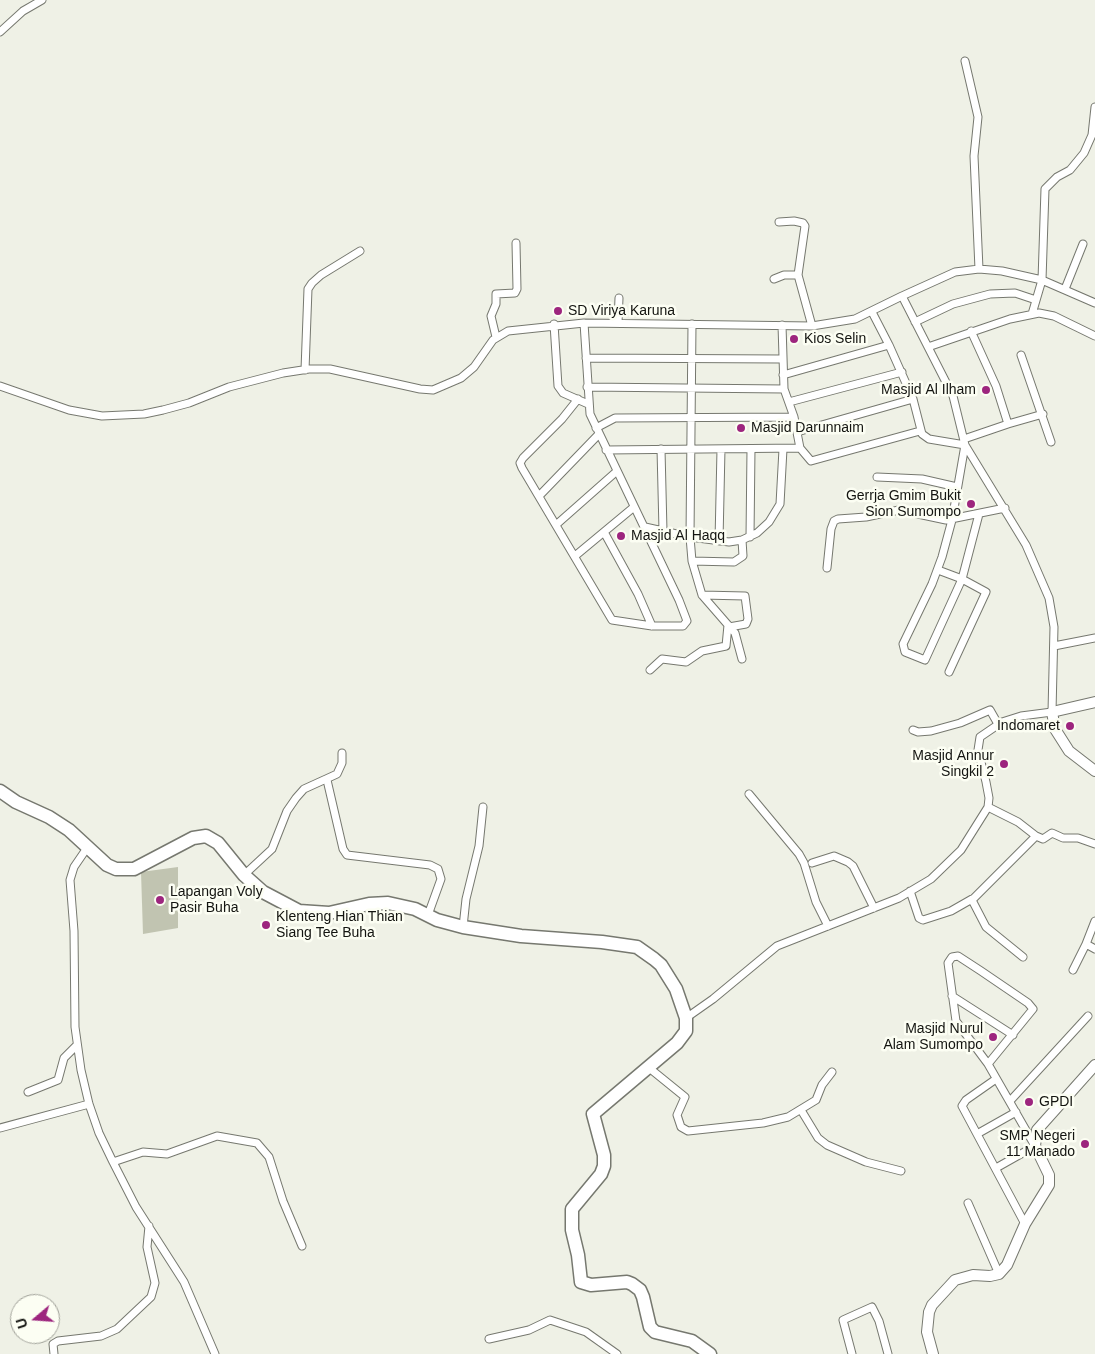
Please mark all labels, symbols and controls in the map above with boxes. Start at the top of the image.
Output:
place label: SD Viriya Karuna [568,303,675,319]
marker: SD Viriya Karuna [552,305,564,317]
place label: Kios Selin [804,331,866,347]
marker: Kios Selin [788,333,800,345]
place label: Masjid Al Ilham [881,382,976,398]
marker: Masjid Al Ilham [980,384,992,396]
place label: Masjid Darunnaim [751,420,864,436]
marker: Masjid Darunnaim [735,422,747,434]
place label: Gerrja Gmim Bukit Sion Sumompo [846,488,961,520]
marker: Gerrja Gmim Bukit Sion Sumompo [965,498,977,510]
place label: Masjid Al Haqq [631,528,725,544]
marker: Masjid Al Haqq [615,530,627,542]
place label: Indomaret [997,718,1060,734]
marker: Indomaret [1064,720,1076,732]
place label: Masjid Annur Singkil 2 [912,748,994,780]
marker: Masjid Annur Singkil 2 [998,758,1010,770]
place label: Lapangan Voly Pasir Buha [170,884,263,916]
marker: Lapangan Voly Pasir Buha [154,894,166,906]
place label: Klenteng Hian Thian Siang Tee Buha [276,909,403,942]
marker: Klenteng Hian Thian Siang Tee Buha [260,919,272,931]
place label: Masjid Nurul Alam Sumompo [883,1021,983,1054]
marker: Masjid Nurul Alam Sumompo [987,1031,999,1043]
place label: GPDI [1039,1094,1073,1110]
marker: GPDI [1023,1096,1035,1108]
place label: SMP Negeri 11 Manado [1000,1128,1075,1160]
marker: SMP Negeri 11 Manado [1079,1138,1091,1150]
north arrow [10,1294,60,1344]
text: U [13,1316,31,1331]

